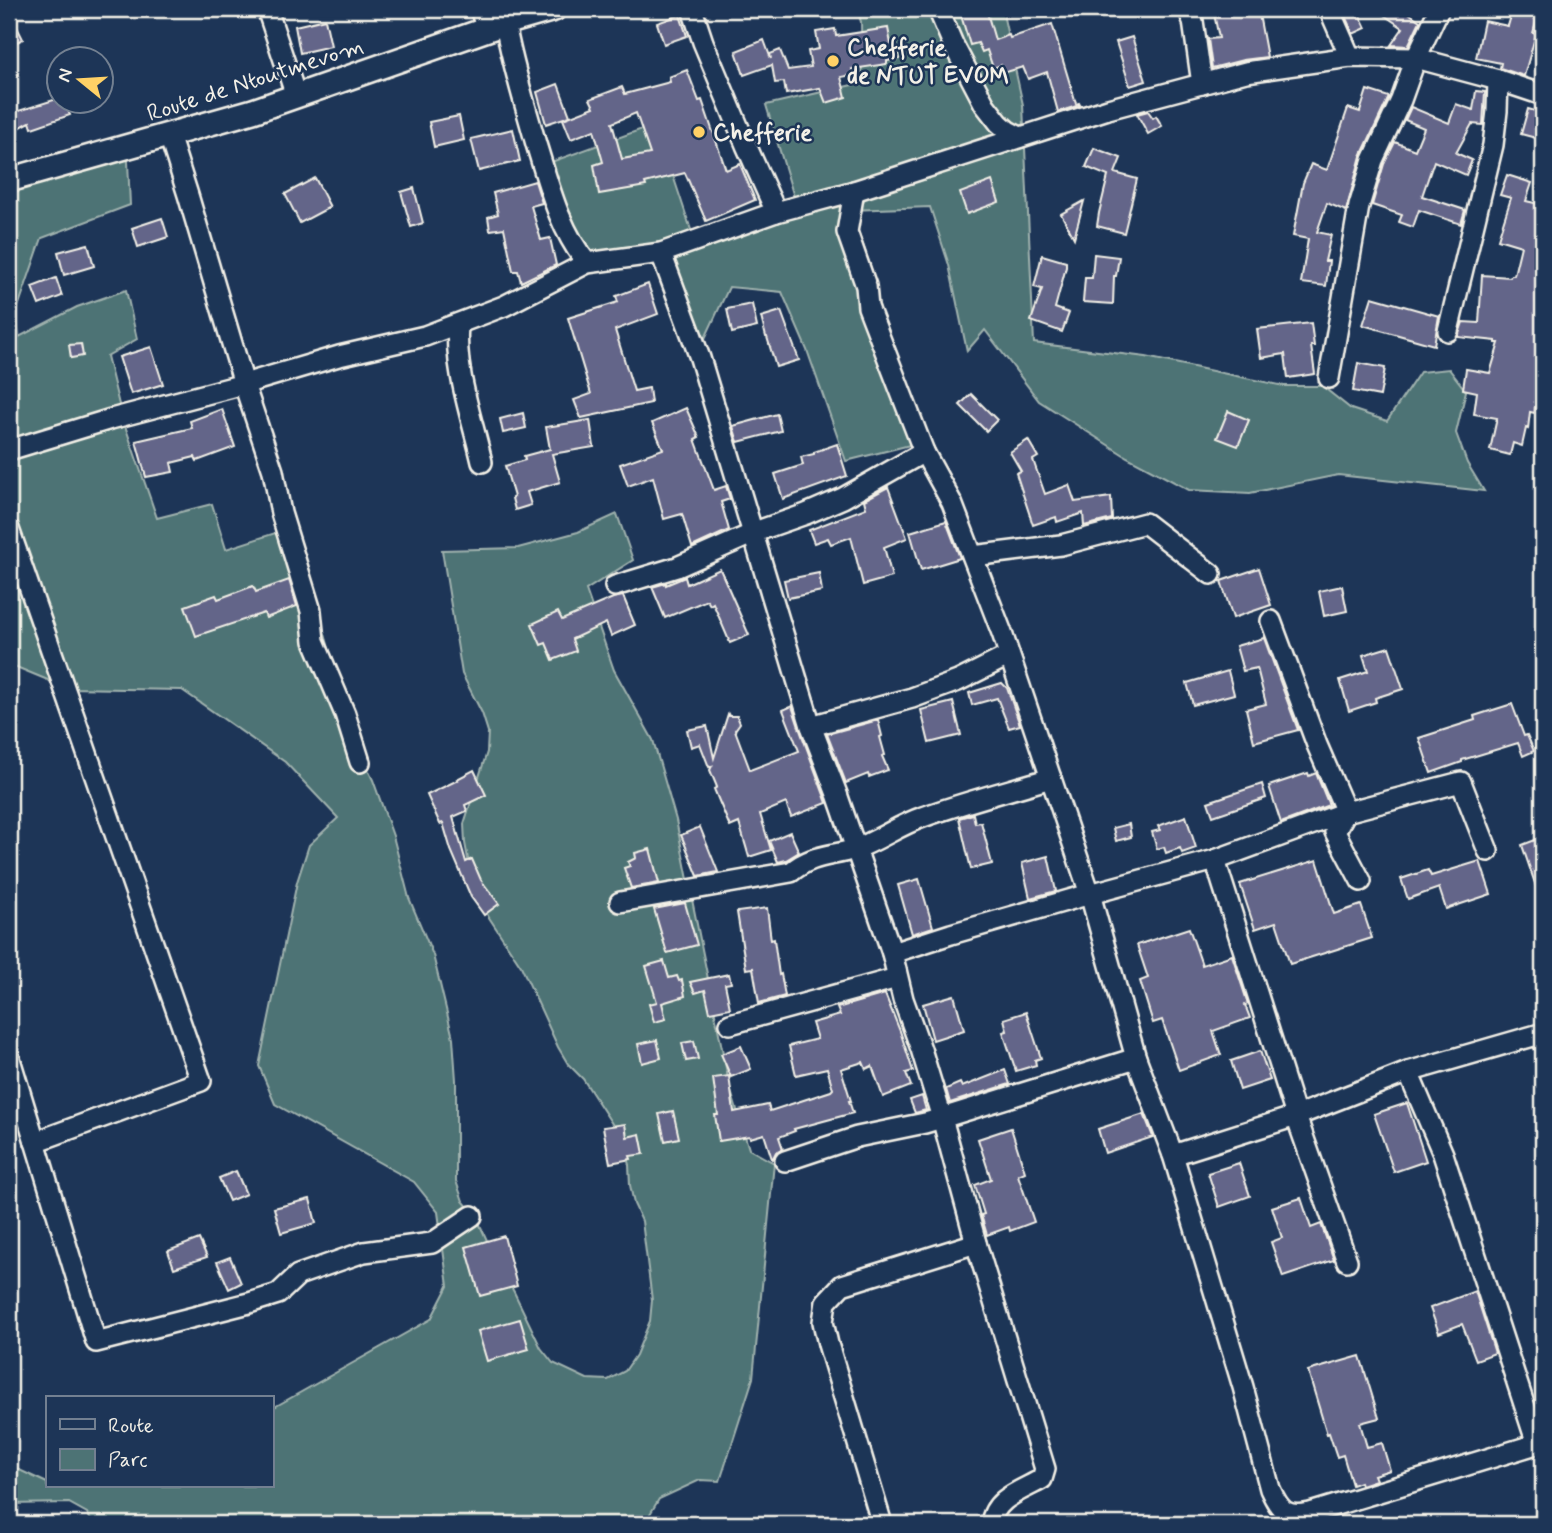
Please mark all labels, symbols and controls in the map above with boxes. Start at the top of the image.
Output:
street label: Route de Ntoutmevom [143,31,368,130]
place label: Chefferie de NTUT EVOM [847,33,1009,92]
north arrow [46,46,116,116]
marker: Chefferie de NTUT EVOM [825,53,841,69]
text: N [51,65,79,85]
place label: Chefferie [713,118,812,149]
marker: Chefferie [691,124,707,140]
legend [46,1396,273,1488]
text: Route [108,1412,154,1440]
text: Parc [108,1446,148,1474]

